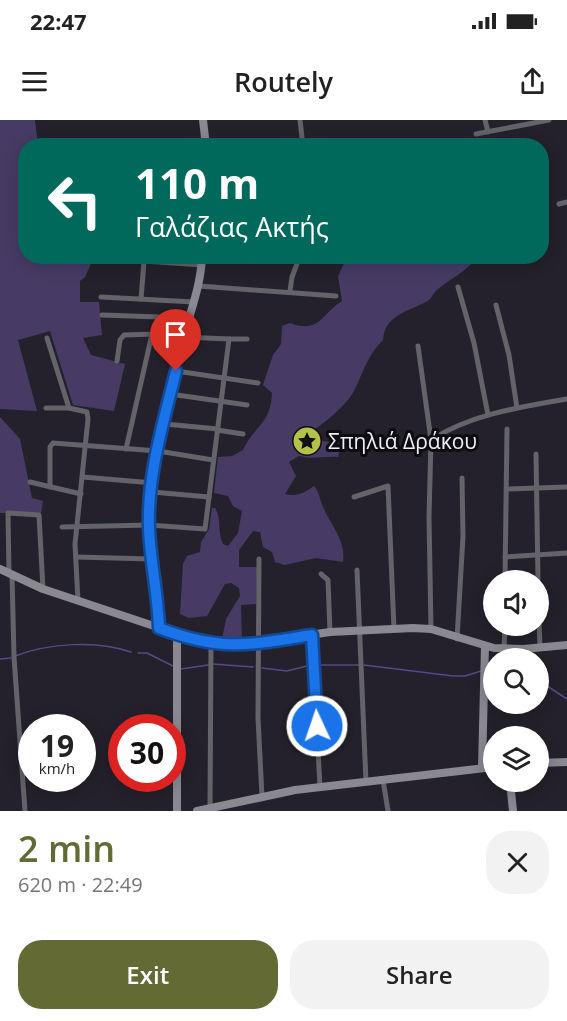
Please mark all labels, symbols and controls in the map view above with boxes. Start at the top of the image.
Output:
text: 22:47 [30,6,87,36]
text: Routely [234,63,333,100]
icon: menu [18,65,51,98]
icon: share [516,65,549,98]
text: 110 m [135,154,259,211]
icon: left [36,162,114,240]
text: Γαλάζιας Ακτής [135,208,329,245]
pin [150,309,201,371]
icon: arrive [159,318,192,351]
place icon: Σπηλιά Δράκου [291,425,323,457]
place label: Σπηλιά Δράκου [328,427,477,455]
map controls [483,570,549,792]
button: sound [483,570,549,636]
button: search [483,648,549,714]
position arrow [285,694,349,758]
speed limit sign: 30 [108,714,186,792]
text: 19 [40,725,74,766]
button: layers [483,726,549,792]
text: km/h [39,758,75,778]
text: 2 min [18,824,115,873]
button: close [486,831,549,894]
text: 620 m · 22:49 [18,871,143,898]
button: Exit [18,940,278,1009]
button: Share [290,940,549,1009]

